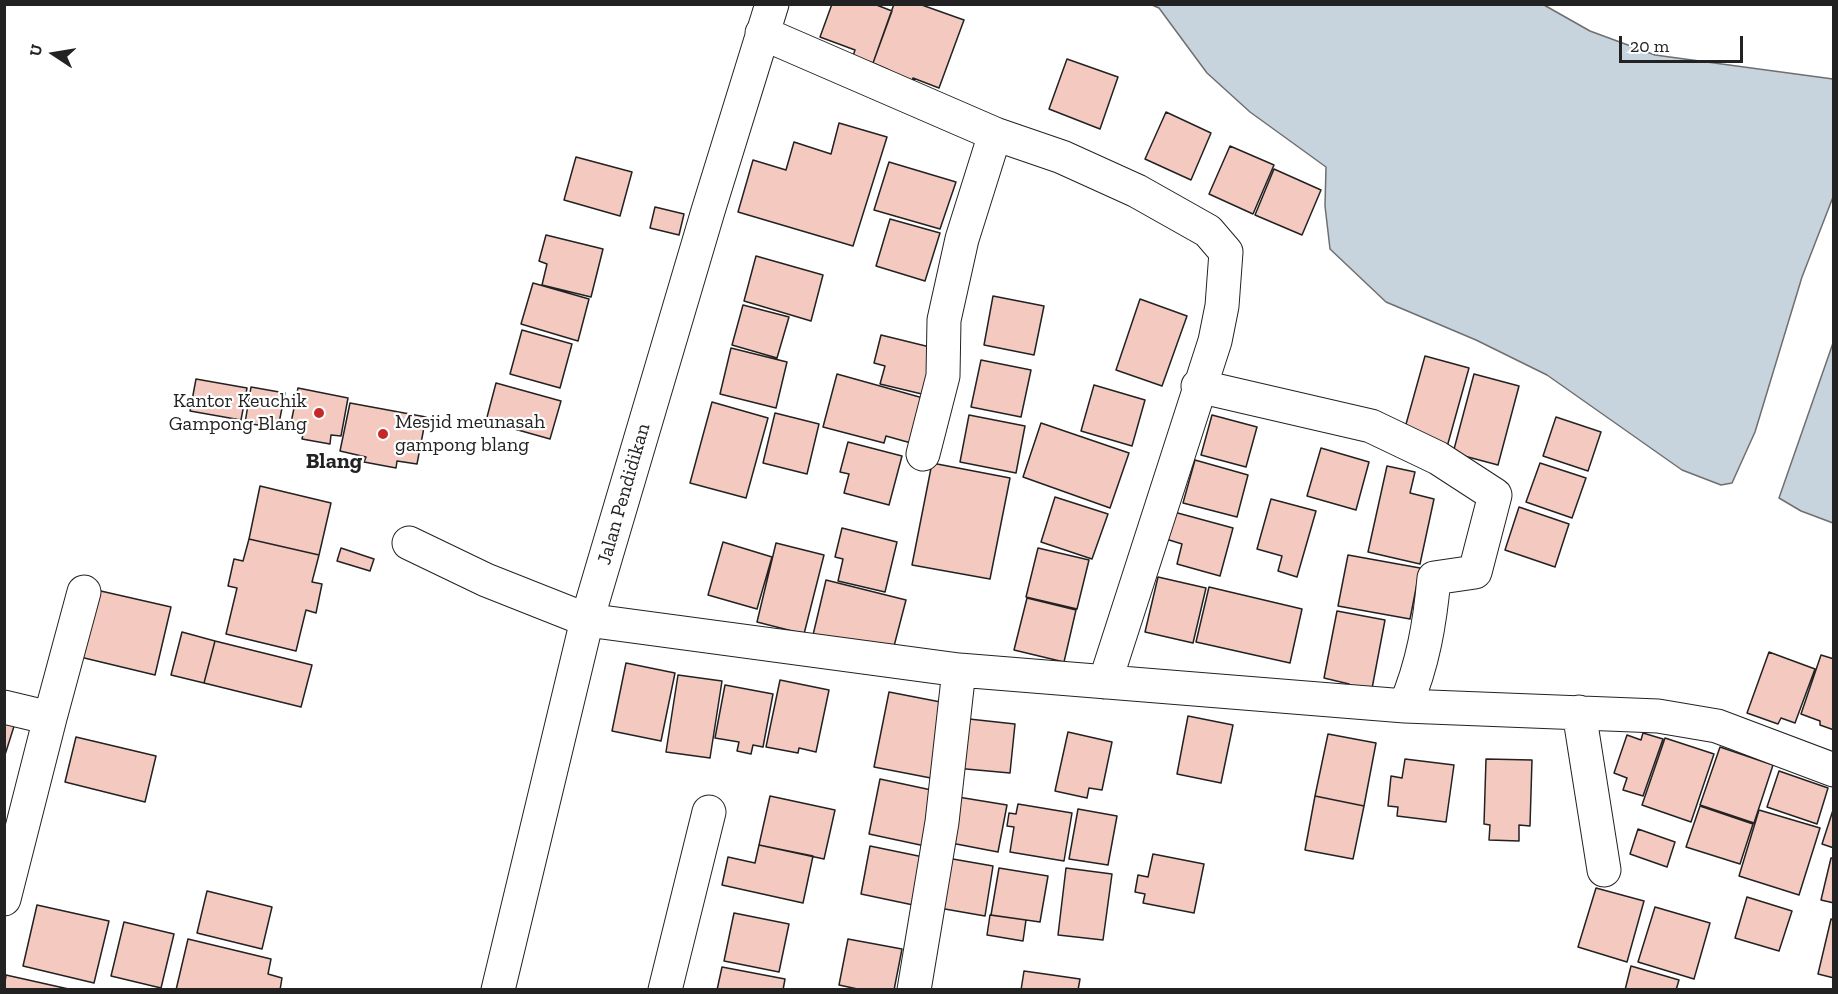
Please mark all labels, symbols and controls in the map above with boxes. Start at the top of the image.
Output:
north arrow [24,24,84,84]
scale bar [1622,24,1746,62]
text: 20 m [1630,35,1669,57]
text: U [25,43,46,58]
place label: Kantor Keuchik Gampong Blang [169,389,307,436]
marker: Kantor Keuchik Gampong Blang [312,406,326,420]
place label: Mesjid meunasah gampong blang [395,410,545,457]
street label: Jalan Pendidikan [592,421,656,567]
marker: Mesjid meunasah gampong blang [376,427,390,441]
district label: Blang [306,449,362,475]

